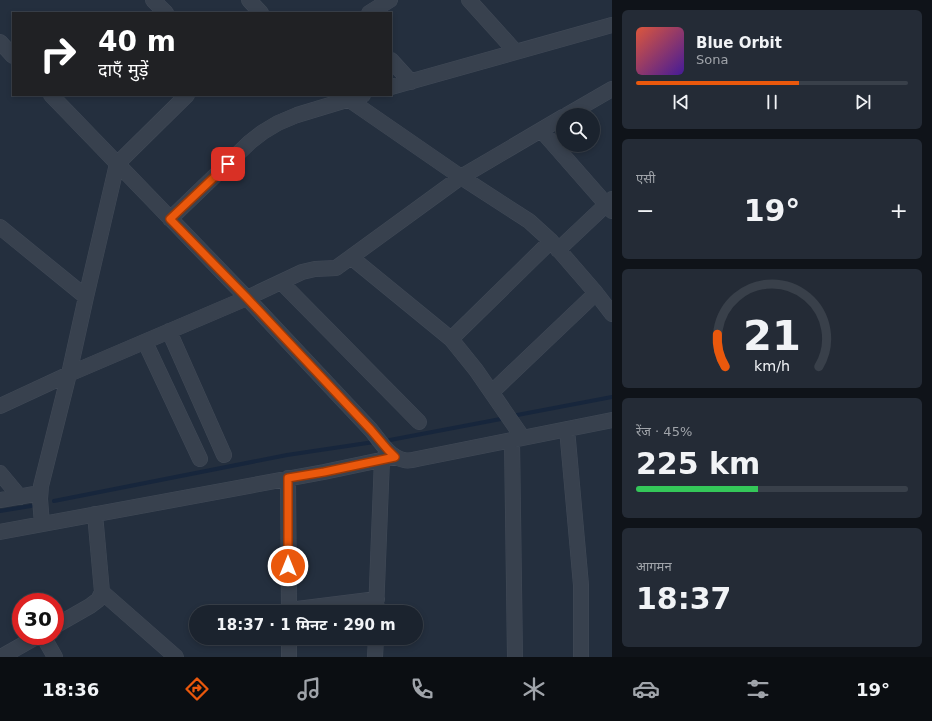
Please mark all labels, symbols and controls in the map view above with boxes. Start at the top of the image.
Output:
text: 40 m [98,25,176,58]
icon: right [32,28,84,80]
text: Blue Orbit [696,34,782,52]
text: Sona [696,52,728,67]
text: दाएँ मुड़ें [98,59,148,80]
icon: previous [670,91,692,113]
icon: pause [761,91,783,113]
icon: next [852,91,874,113]
map controls [556,108,600,152]
button: search [556,108,600,152]
pin [211,147,245,181]
icon: arrive [217,153,239,175]
text: एसी [636,171,655,186]
text: 19° [744,193,800,228]
text: − [636,198,654,223]
text: + [890,198,908,223]
text: 21 [743,310,801,359]
text: km/h [754,357,790,373]
text: रेंज · 45% [636,424,692,439]
text: 225 km [636,446,760,481]
position arrow [267,545,309,587]
text: आगमन [636,559,672,574]
text: 18:37 [636,581,732,616]
speed limit sign: 30 [12,593,64,645]
text: 18:37 · 1 मिनट · 290 m [216,616,396,634]
icon: directions [183,675,211,703]
icon: music [295,675,323,703]
icon: phone [408,675,436,703]
icon: climate [520,675,548,703]
icon: car [632,675,660,703]
icon: filters [744,675,772,703]
text: 18:36 [42,679,99,700]
text: 19° [856,679,890,700]

